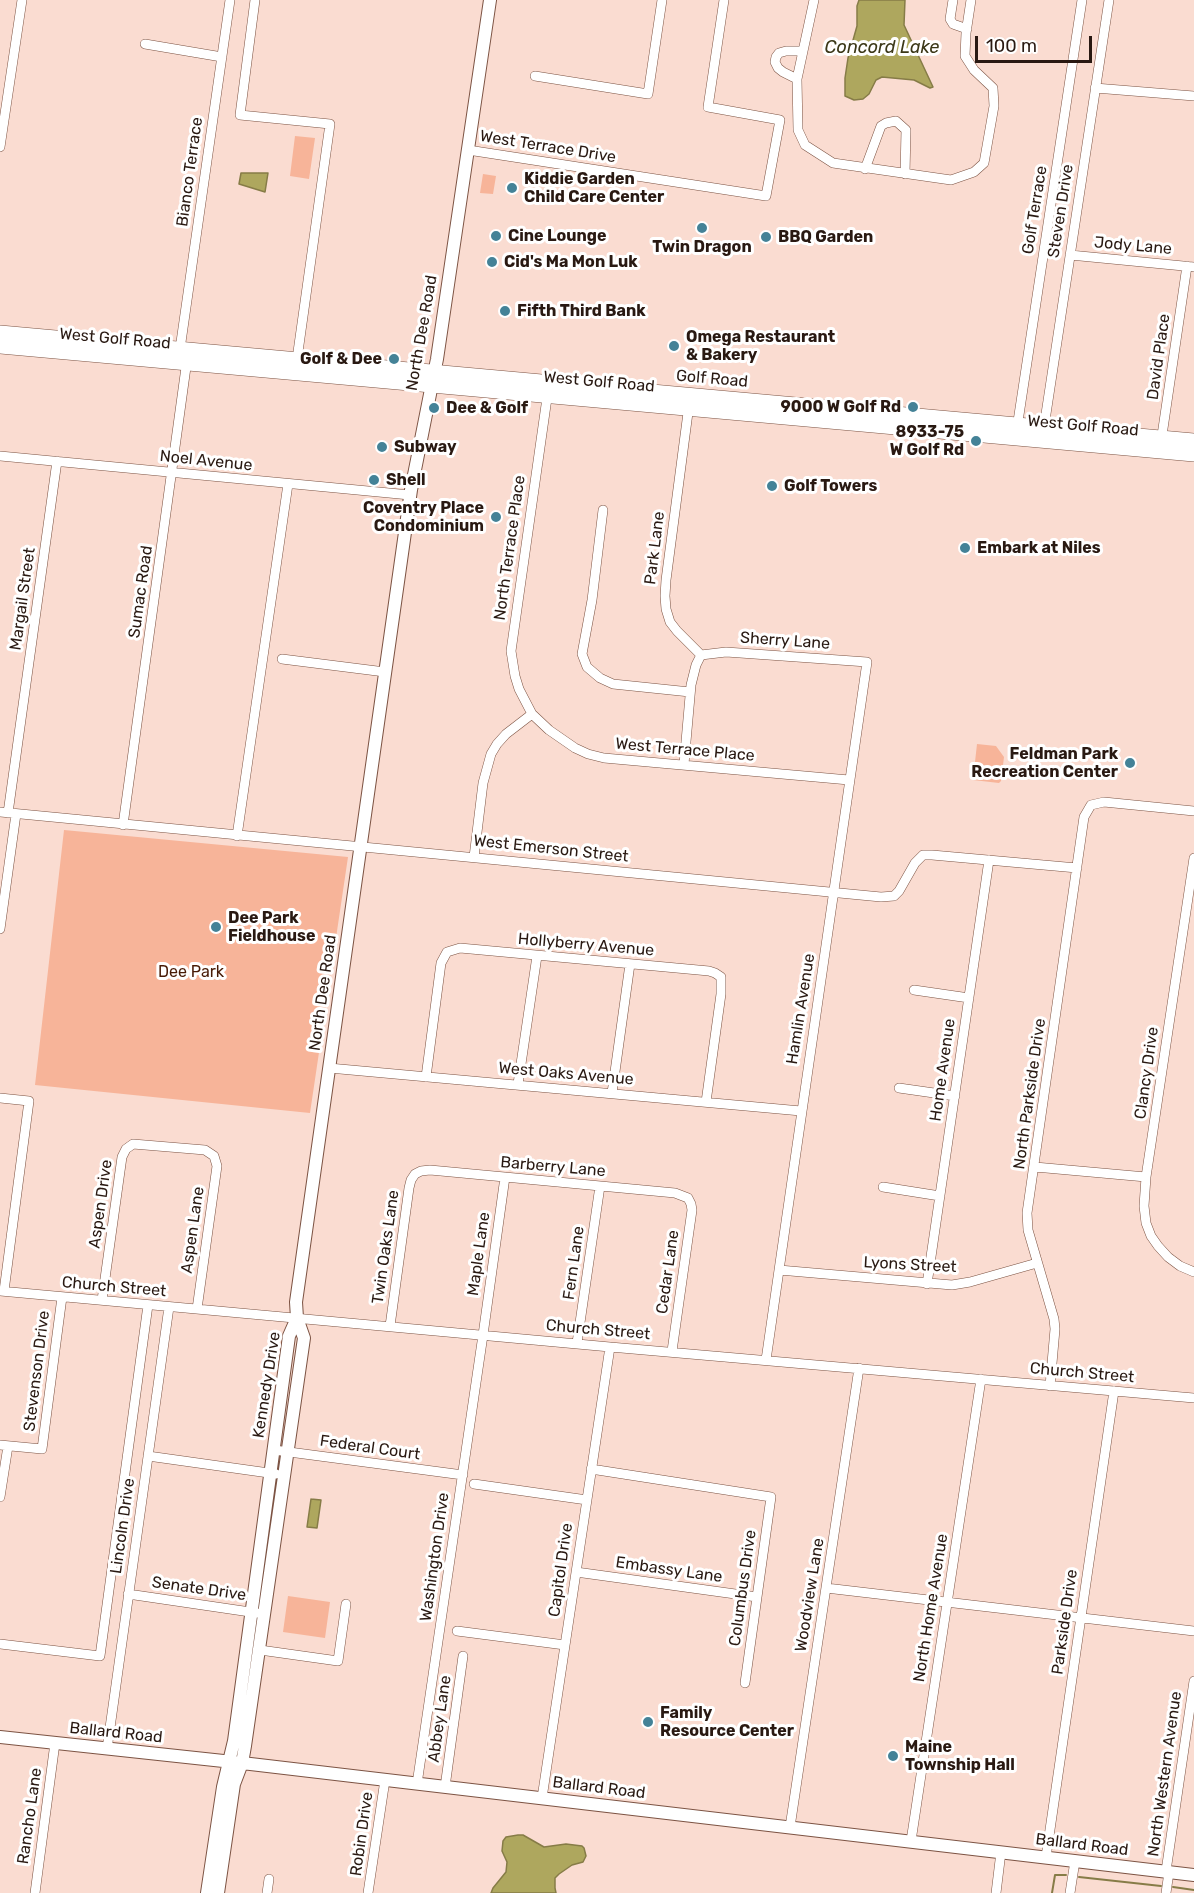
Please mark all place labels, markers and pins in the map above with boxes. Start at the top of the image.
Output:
place label: Kiddie Garden Child Care Center [524,169,664,207]
marker: Kiddie Garden Child Care Center [505,181,519,195]
marker: Twin Dragon [695,221,709,235]
place label: Cine Lounge [508,226,606,246]
place label: BBQ Garden [778,227,873,247]
marker: Cine Lounge [489,229,503,243]
marker: BBQ Garden [759,230,773,244]
place label: Twin Dragon [652,237,752,257]
place label: Cid's Ma Mon Luk [504,252,638,272]
marker: Cid's Ma Mon Luk [485,255,499,269]
place label: Fifth Third Bank [517,301,646,321]
marker: Fifth Third Bank [498,304,512,318]
place label: Omega Restaurant & Bakery [686,327,835,365]
marker: Omega Restaurant & Bakery [667,339,681,353]
place label: Golf & Dee [300,349,382,369]
marker: Golf & Dee [387,352,401,366]
place label: 9000 W Golf Rd [781,397,901,417]
place label: Dee & Golf [446,398,528,418]
marker: 9000 W Golf Rd [906,400,920,414]
marker: Dee & Golf [427,401,441,415]
place label: 8933-75 W Golf Rd [890,422,964,460]
marker: 8933-75 W Golf Rd [969,434,983,448]
place label: Subway [394,437,457,457]
marker: Subway [375,440,389,454]
place label: Shell [386,470,426,490]
marker: Shell [367,473,381,487]
place label: Golf Towers [784,476,877,496]
marker: Golf Towers [765,479,779,493]
place label: Coventry Place Condominium [363,498,484,536]
marker: Coventry Place Condominium [489,510,503,524]
place label: Embark at Niles [977,538,1101,558]
marker: Embark at Niles [958,541,972,555]
place label: Feldman Park Recreation Center [971,744,1118,782]
marker: Feldman Park Recreation Center [1123,756,1137,770]
place label: Dee Park Fieldhouse [228,908,315,946]
marker: Dee Park Fieldhouse [209,920,223,934]
place label: Family Resource Center [660,1703,794,1741]
marker: Family Resource Center [641,1715,655,1729]
place label: Maine Township Hall [905,1737,1015,1775]
marker: Maine Township Hall [886,1749,900,1763]

